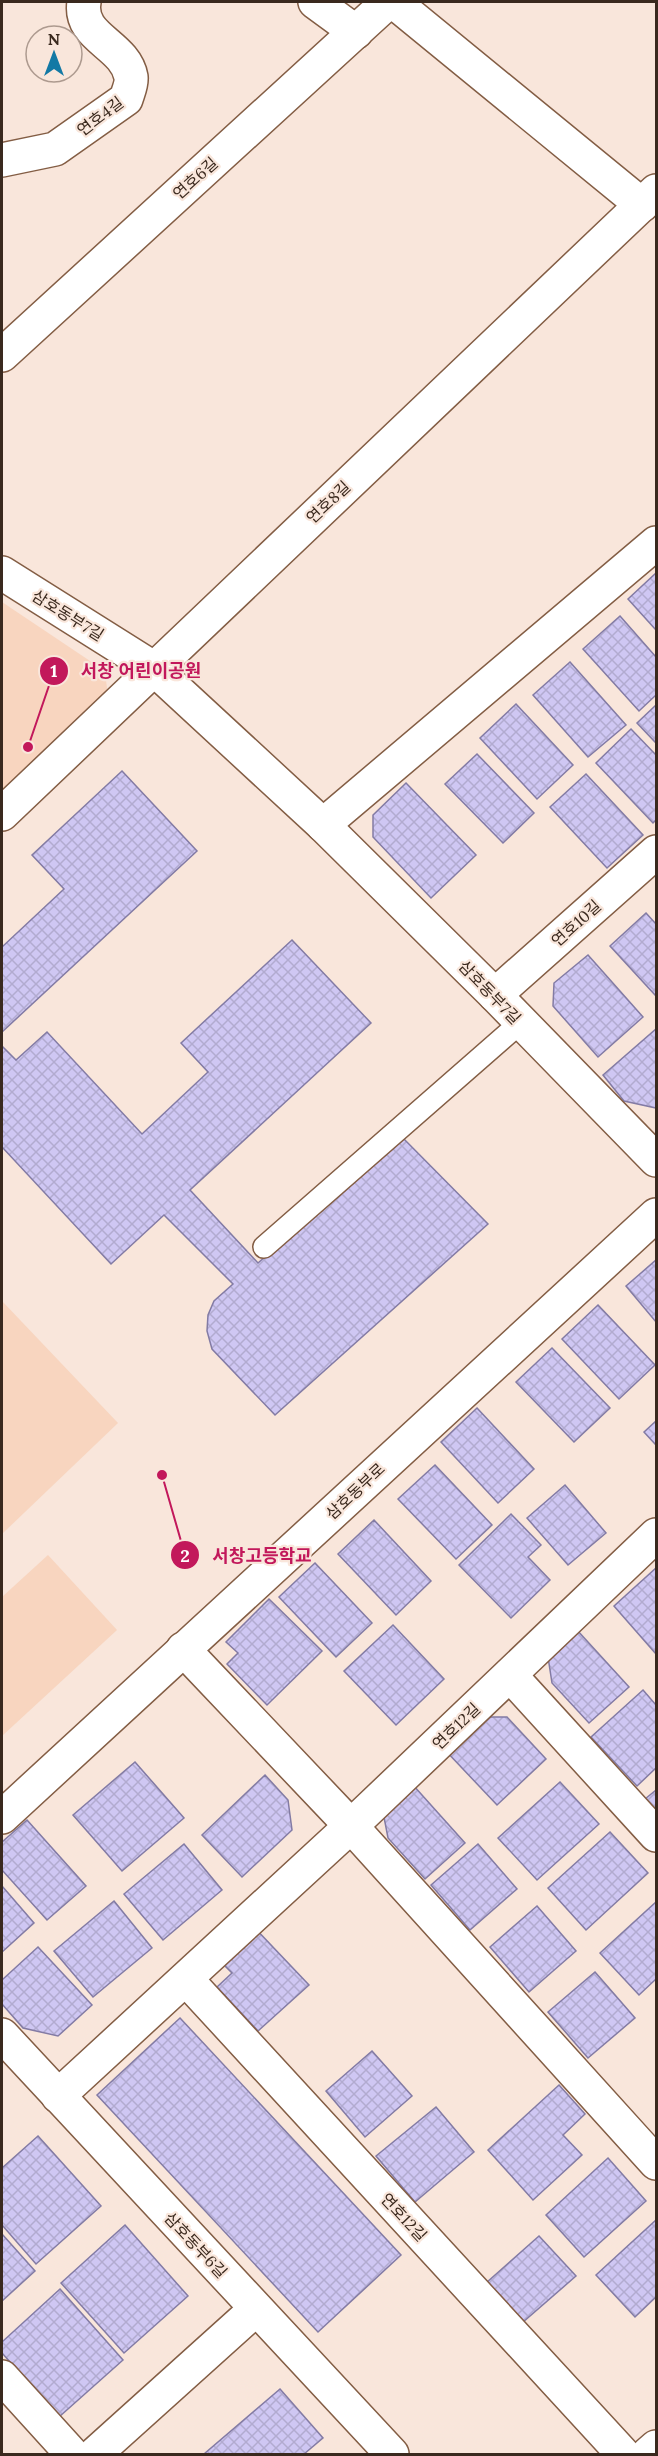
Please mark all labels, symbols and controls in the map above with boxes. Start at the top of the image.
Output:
north arrow [24,24,84,84]
text: N [48,29,60,49]
street label: 연호4길 [73,92,127,140]
street label: 연호6길 [168,153,222,203]
street label: 연호8길 [302,477,354,527]
street label: 삼호동부7길 [28,585,108,645]
callout: 서창 어린이공원 [39,653,213,689]
text: 1 [50,659,58,682]
text: 서창 어린이공원 [81,659,201,682]
street label: 연호10길 [547,896,605,950]
street label: 삼호동부7길 [455,956,525,1028]
street label: 삼호동부로 [321,1458,389,1523]
callout: 서창고등학교 [170,1537,324,1573]
text: 2 [180,1544,190,1567]
text: 서창고등학교 [212,1544,312,1567]
street label: 연호12길 [428,1698,484,1754]
street label: 연호12길 [377,2189,431,2245]
street label: 삼호동부6길 [160,2208,232,2282]

